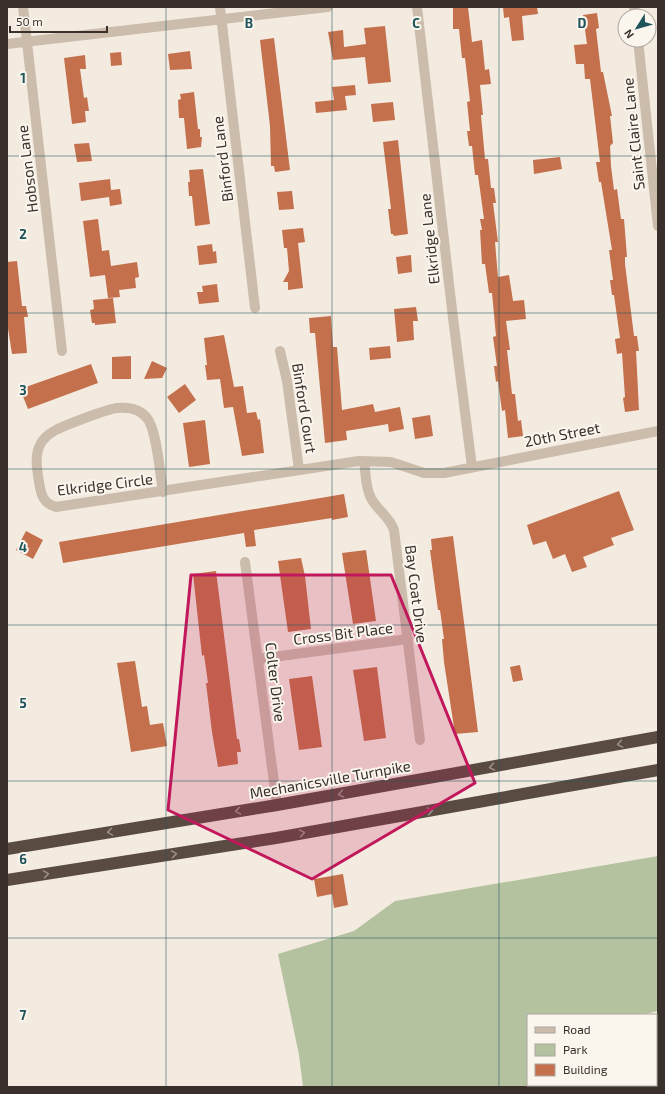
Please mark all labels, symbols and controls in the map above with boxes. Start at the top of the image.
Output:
scale bar [10,8,107,34]
north arrow [617,8,657,48]
text: 50 m [16,14,43,28]
text: B [245,15,253,31]
text: C [412,15,420,31]
text: D [578,15,587,31]
text: N [621,27,636,41]
text: 1 [20,70,26,86]
street label: Saint Claire Lane [618,77,648,191]
street label: Binford Lane [208,115,236,203]
street label: Hobson Lane [13,124,41,214]
street label: Elkridge Lane [415,193,443,285]
text: 2 [19,226,27,242]
street label: Binford Court [289,362,321,455]
text: 3 [19,382,27,398]
street label: 20th Street [523,418,602,450]
street label: Elkridge Circle [56,469,154,499]
text: 4 [19,539,27,555]
street label: Bay Coat Drive [402,544,432,644]
street label: Cross Bit Place [292,618,394,648]
street label: Colter Drive [262,641,290,723]
text: 5 [19,695,27,711]
one-way arrow [616,740,623,748]
street label: Mechanicsville Turnpike [248,756,412,802]
one-way arrow [489,762,495,771]
one-way arrow [338,789,344,798]
one-way arrow [235,807,241,815]
one-way arrow [427,807,433,816]
one-way arrow [107,828,113,836]
one-way arrow [299,829,305,838]
one-way arrow [171,850,177,859]
text: 6 [19,851,27,867]
one-way arrow [42,870,49,879]
text: 7 [20,1007,27,1023]
legend [527,1014,657,1086]
text: Road [563,1022,591,1036]
text: Park [563,1042,588,1056]
text: Building [563,1062,608,1076]

